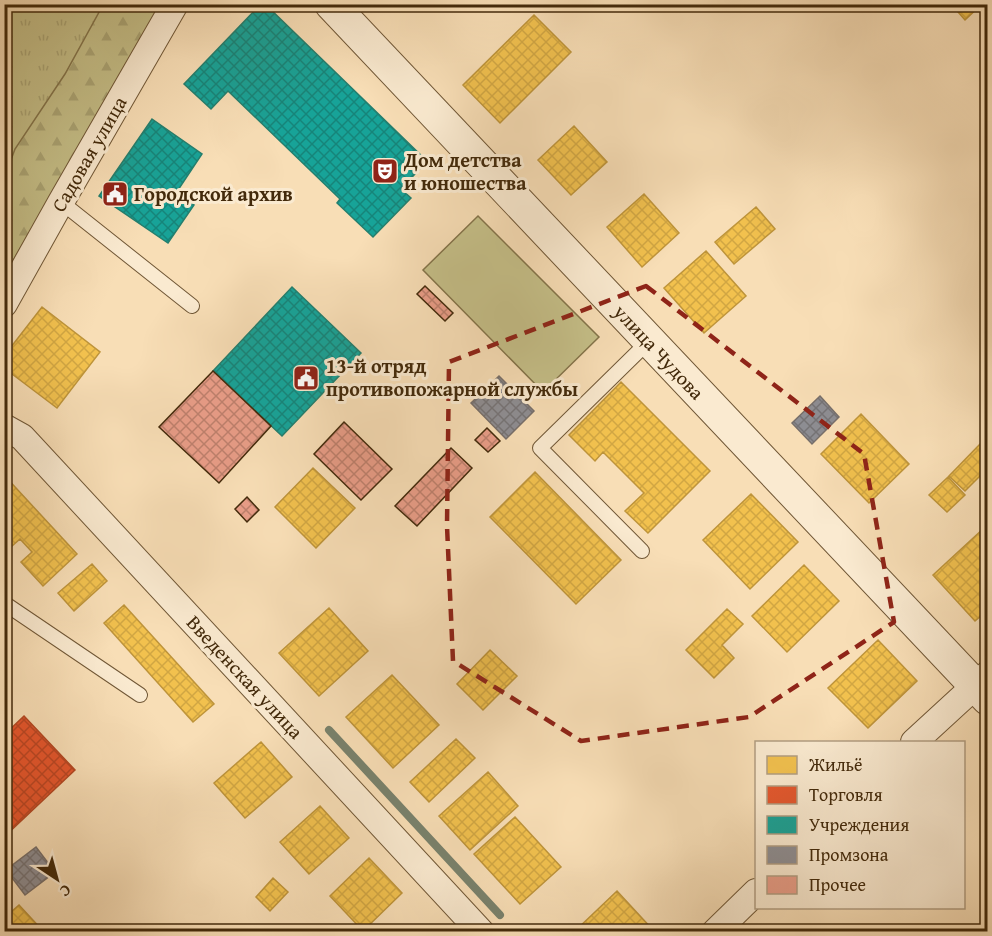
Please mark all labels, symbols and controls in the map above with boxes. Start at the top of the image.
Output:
street label: Садовая улица [44,90,134,217]
place label: Дом детства и юношества [403,145,527,197]
theatre icon: Дом детства и юношества [370,156,400,186]
public building icon: Городской архив [100,179,130,209]
place label: Городской архив [134,179,293,208]
street label: улица Чудова [607,297,712,406]
place label: 13-й отряд противопожарной службы [326,351,578,403]
public building icon: 13-й отряд противопожарной службы [291,363,321,393]
street label: Введенская улица [180,608,311,745]
legend [755,741,965,909]
text: Жильё [808,751,863,778]
text: Торговля [809,781,883,808]
text: Учреждения [809,811,909,838]
text: Промзона [809,841,889,868]
north arrow [27,849,87,909]
text: Прочее [809,871,866,898]
text: С [55,879,77,904]

